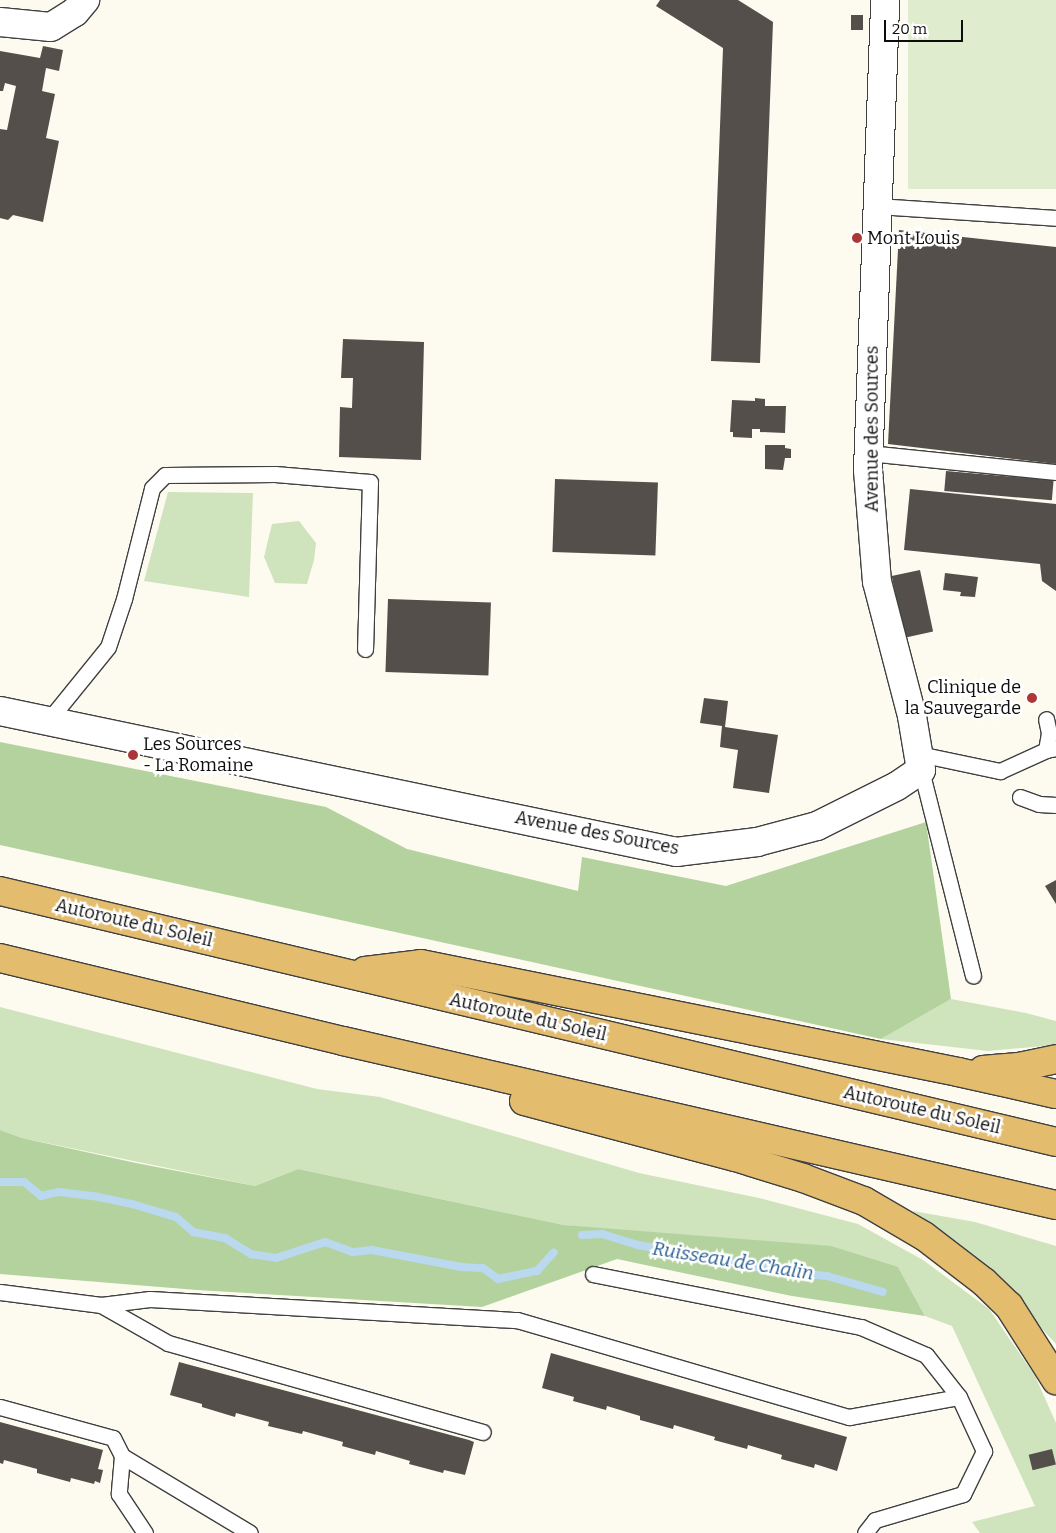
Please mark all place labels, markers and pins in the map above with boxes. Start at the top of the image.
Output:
place label: Mont Louis [867,227,960,249]
marker: Mont Louis [851,232,863,244]
place label: Clinique de la Sauvegarde [905,677,1021,720]
marker: Clinique de la Sauvegarde [1025,691,1039,705]
place label: Les Sources - La Romaine [143,734,253,776]
marker: Les Sources - La Romaine [127,749,139,761]

